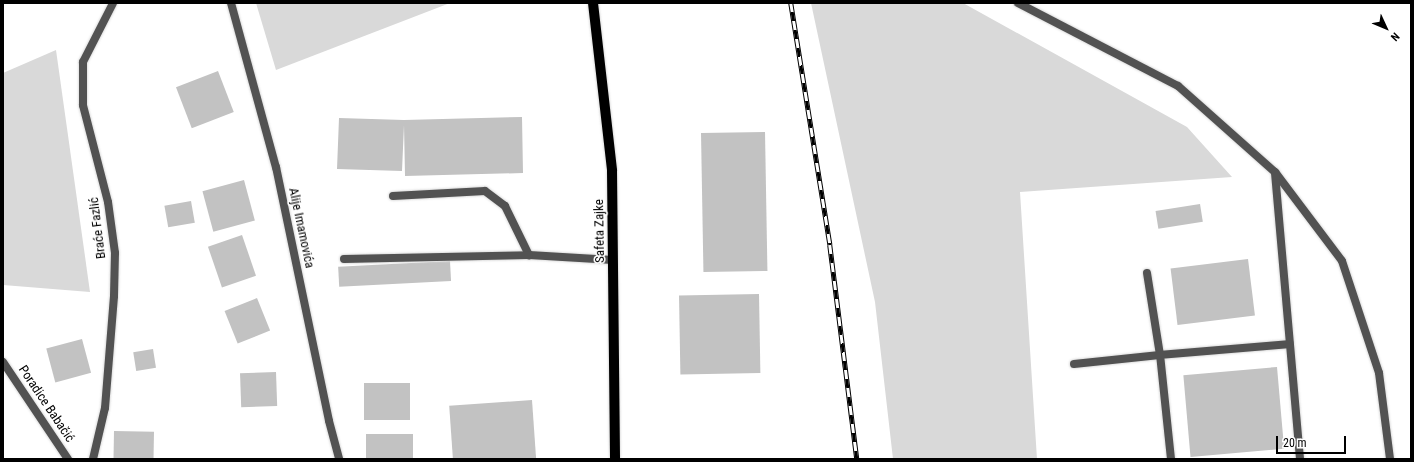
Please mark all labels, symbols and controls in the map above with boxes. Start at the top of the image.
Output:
north arrow [1366,8,1406,48]
text: N [1388,30,1402,44]
street label: Alije Imamovića [285,186,317,270]
street label: Braće Fazlić [86,196,110,260]
street label: Safeta Zajke [592,199,608,263]
street label: Poradice Babačić [15,363,77,445]
scale bar [1278,428,1348,454]
text: 20 m [1283,436,1307,450]

